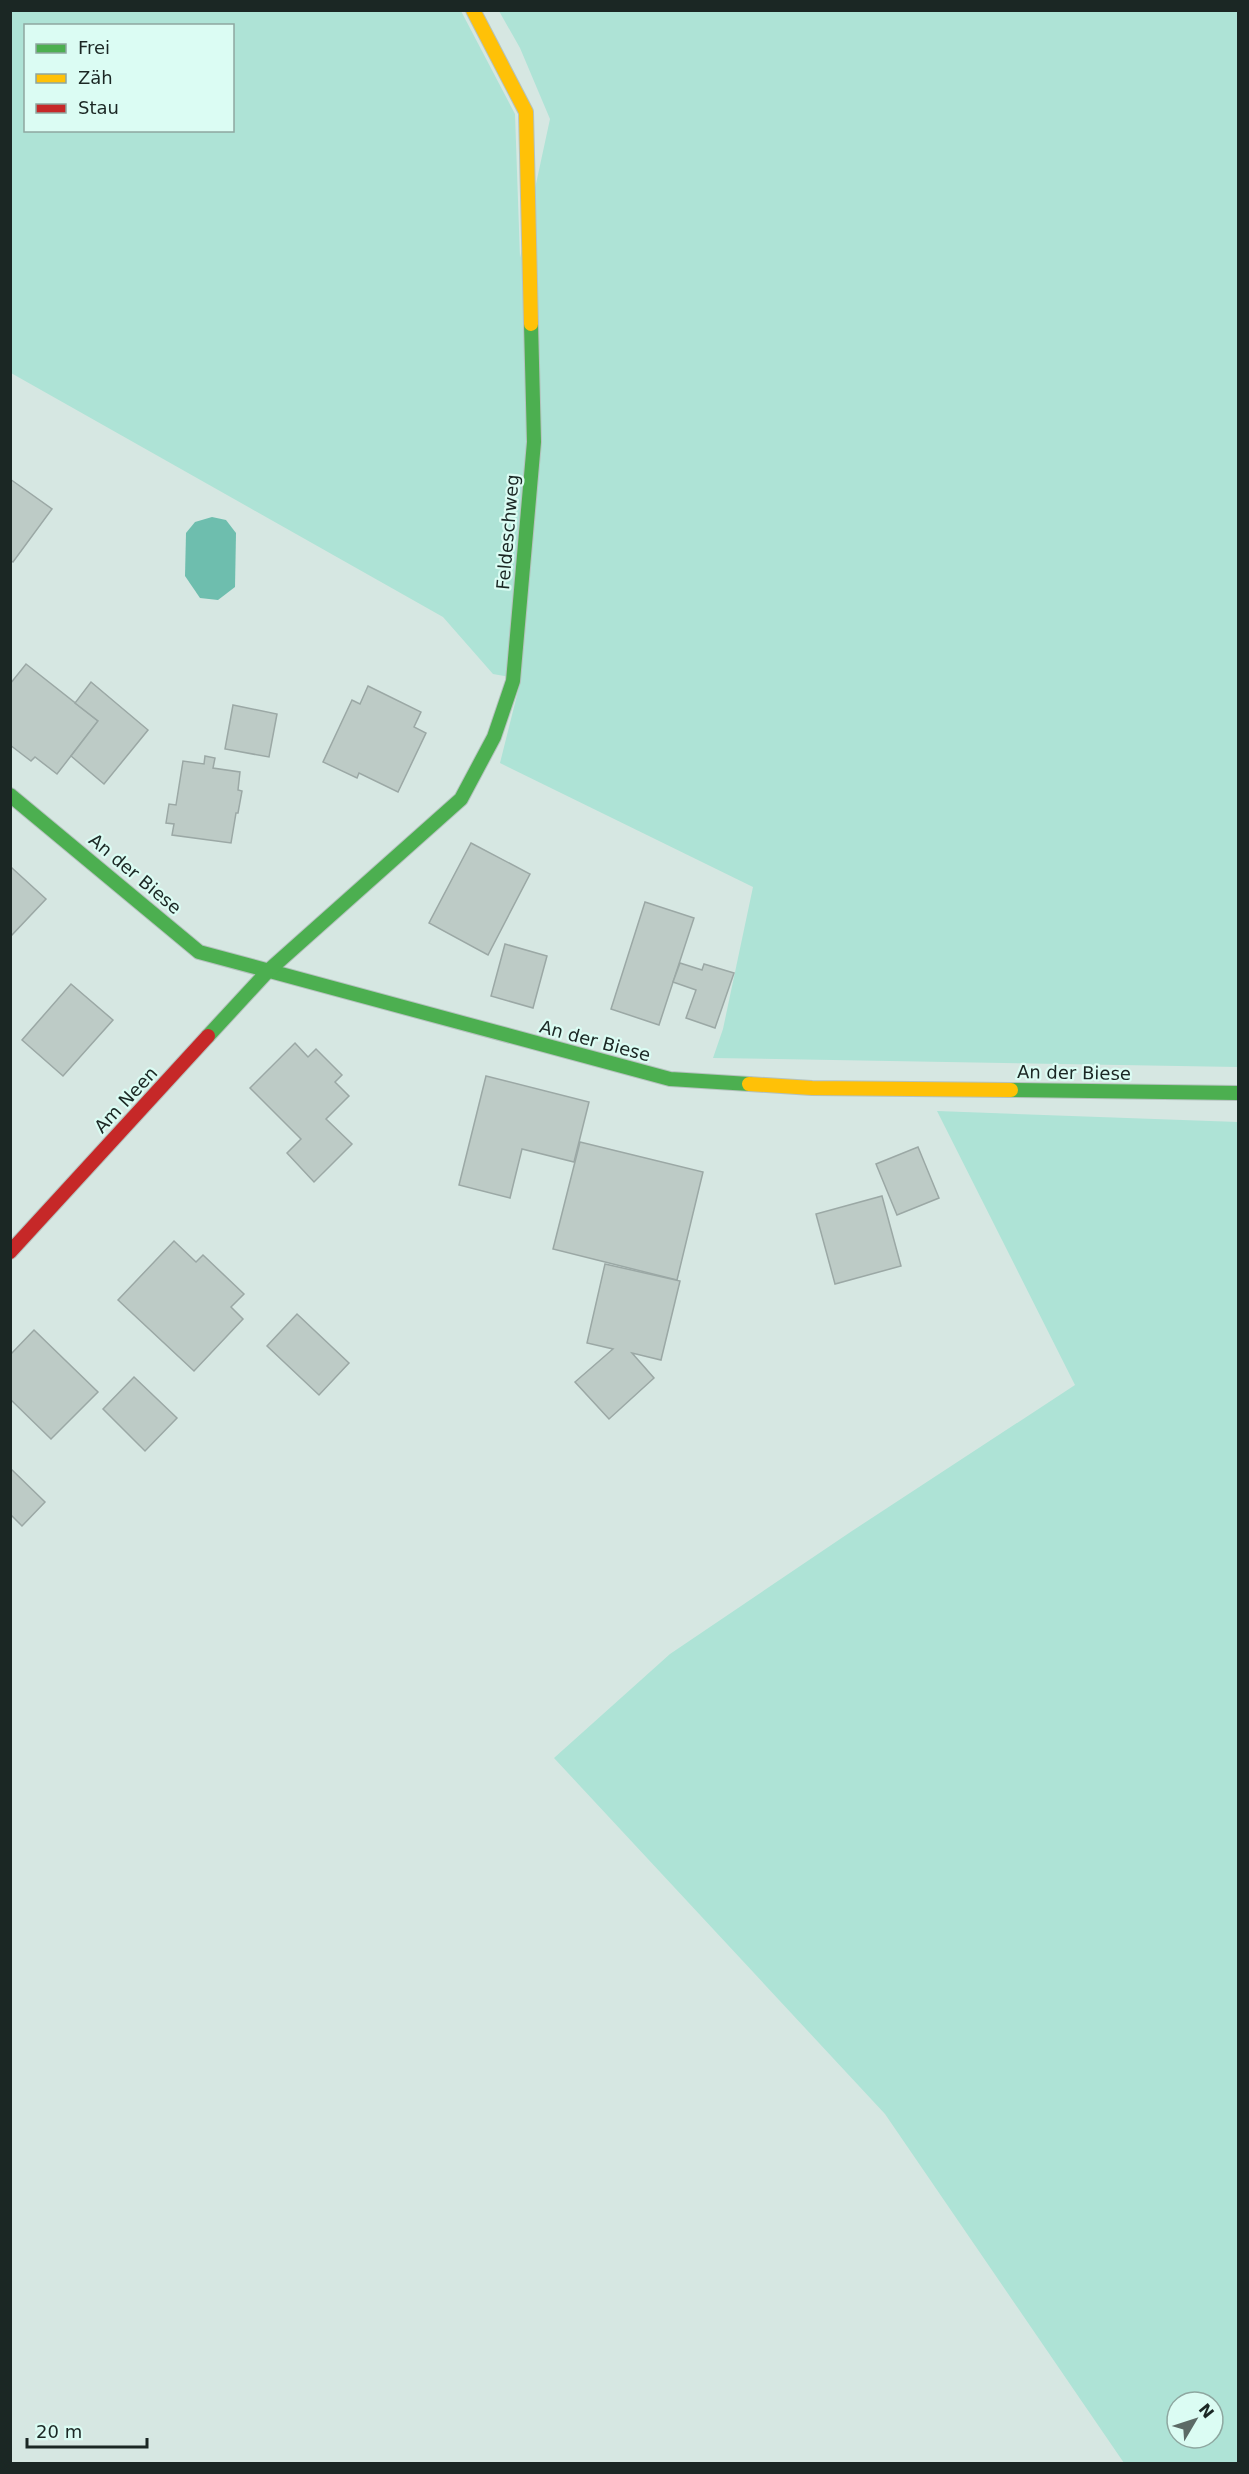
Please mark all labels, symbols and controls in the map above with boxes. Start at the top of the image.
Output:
legend [24,24,234,132]
text: Frei [78,37,110,58]
text: Zäh [78,67,113,88]
text: Stau [78,97,119,118]
street label: Feldeschweg [492,473,523,591]
street label: An der Biese [85,829,186,918]
street label: An der Biese [537,1016,653,1065]
street label: An der Biese [1017,1061,1131,1084]
street label: Am Neen [90,1062,161,1137]
north arrow [1165,2390,1225,2450]
text: N [1195,2400,1218,2422]
scale bar [27,2411,147,2449]
text: 20 m [36,2421,82,2442]

